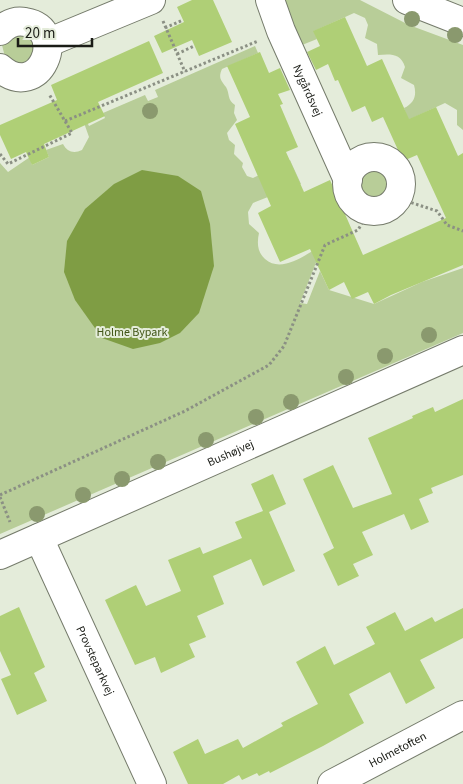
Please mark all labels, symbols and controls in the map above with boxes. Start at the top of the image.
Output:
scale bar [18,15,91,47]
text: 20 m [25,23,55,44]
street label: Nygårdsvej [289,62,327,119]
park label: Holme Bypark [97,324,167,341]
street label: Bushøjvej [205,435,256,471]
street label: Provsteparkvej [72,623,119,698]
street label: Holmetoften [366,727,429,772]

